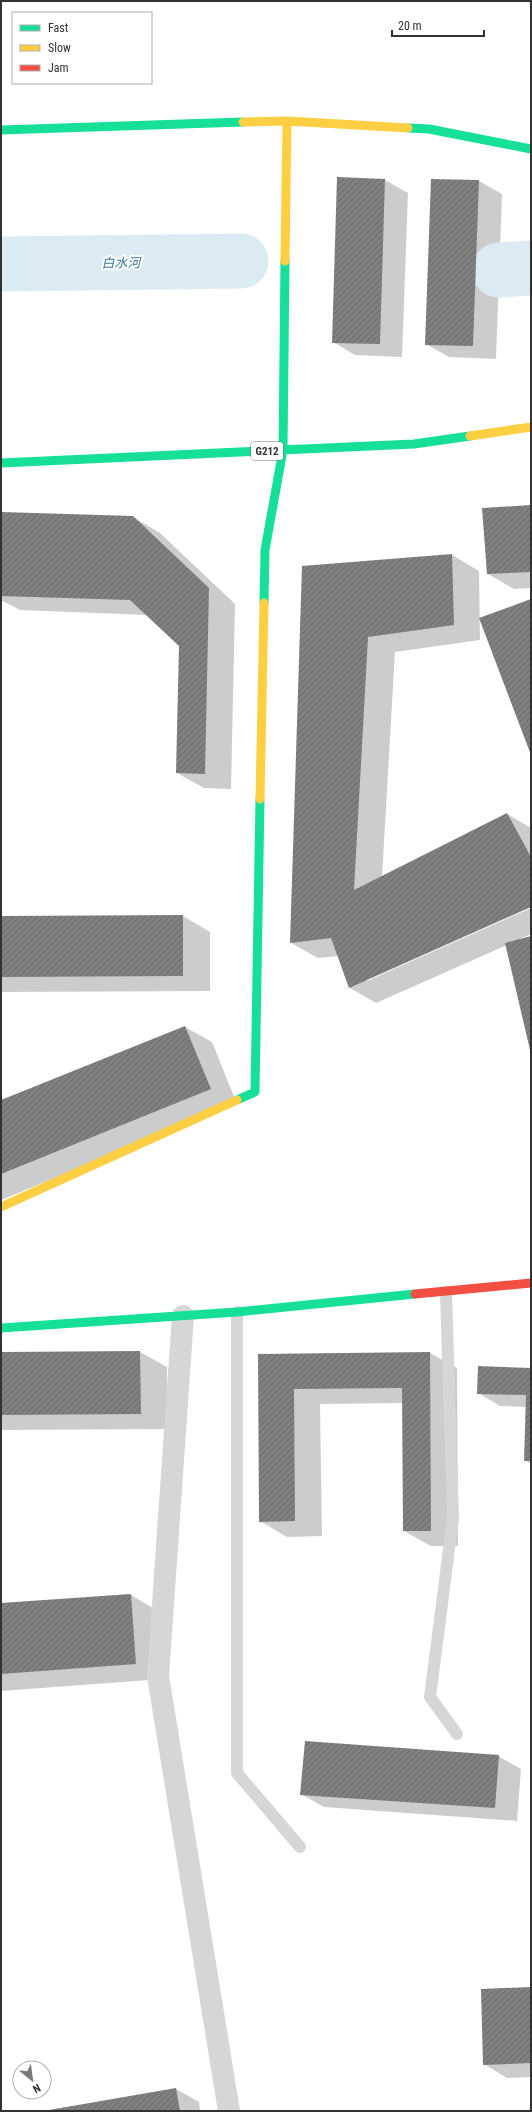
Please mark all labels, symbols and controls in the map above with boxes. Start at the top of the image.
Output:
legend [12,12,152,84]
scale bar [392,12,484,38]
text: 20 m [398,19,422,33]
text: Fast [48,21,69,35]
text: Slow [48,41,71,55]
text: Jam [48,61,69,75]
water label: 白水河 [101,255,144,271]
road number: G212 [251,442,283,460]
north arrow [12,2060,52,2100]
text: N [30,2081,43,2096]

